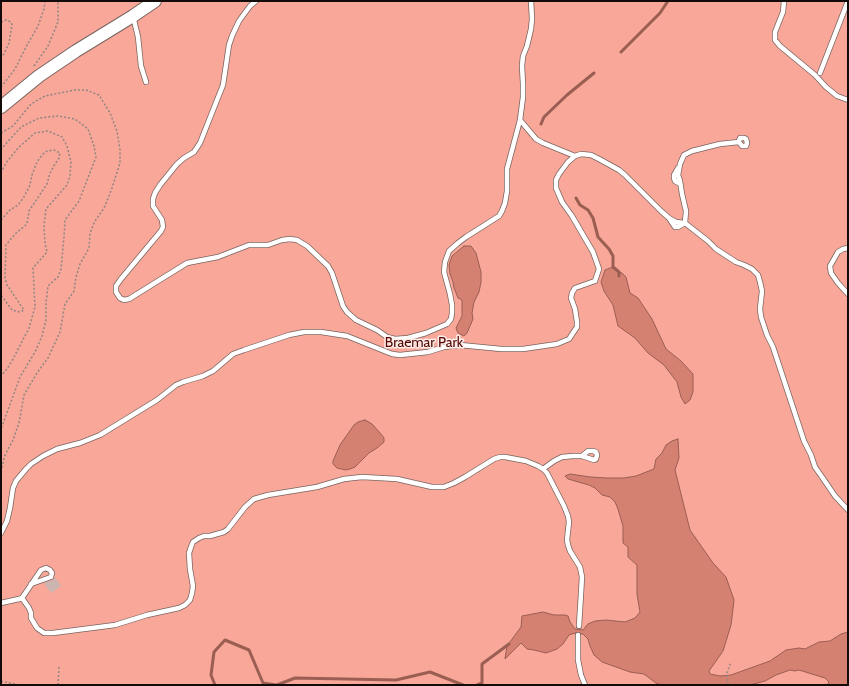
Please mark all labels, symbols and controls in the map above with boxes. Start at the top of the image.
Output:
park label: Braemar Park [385,335,463,351]

